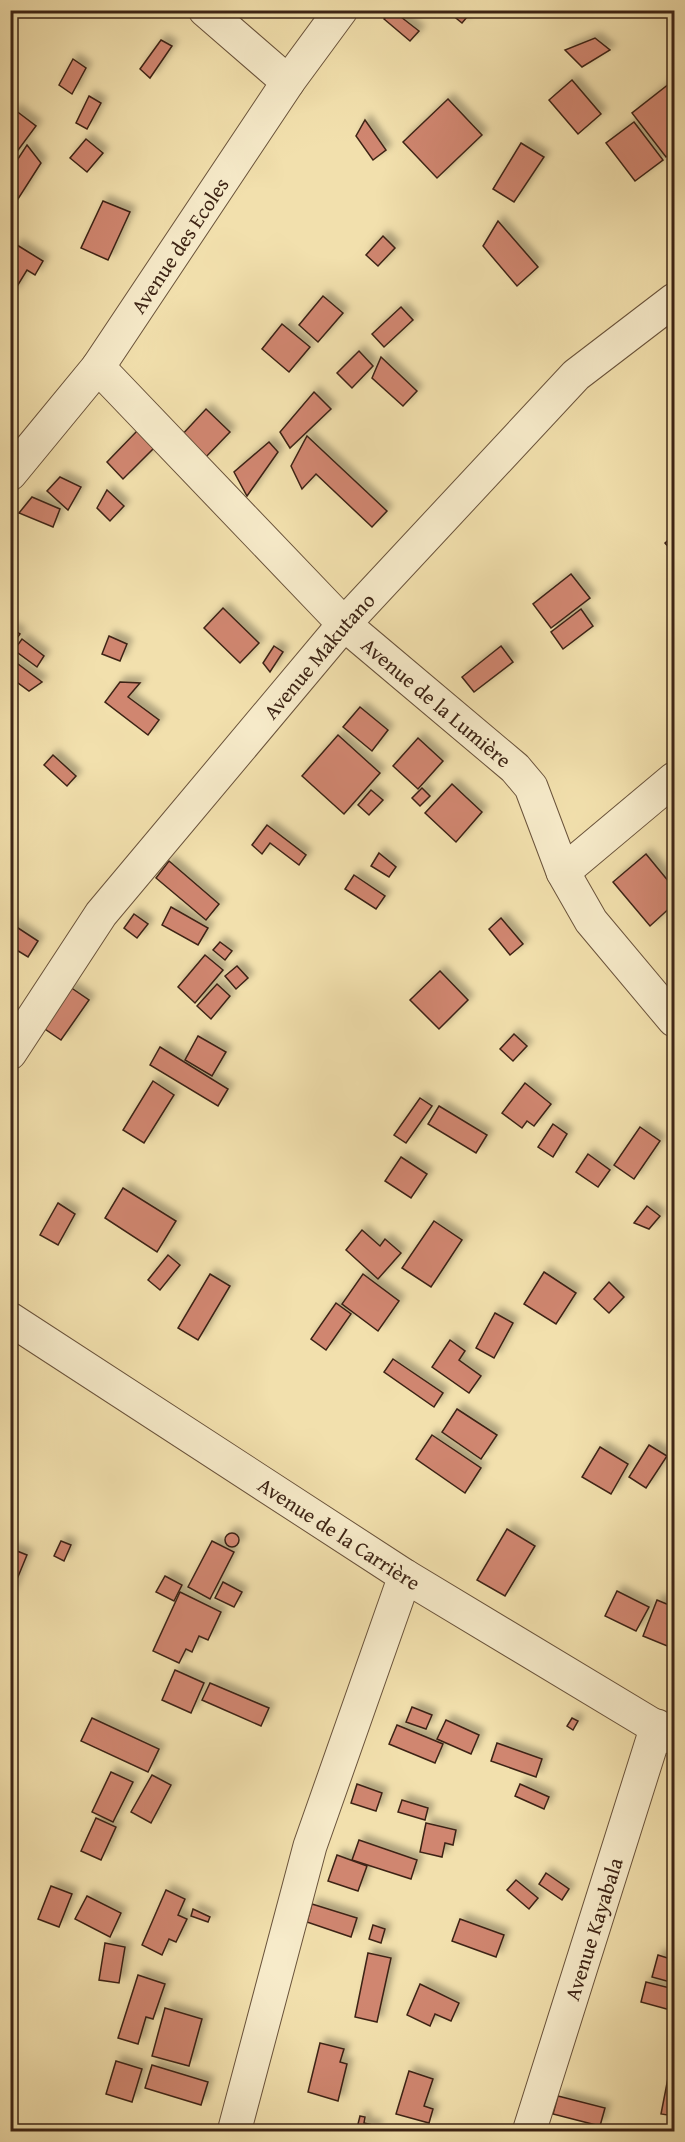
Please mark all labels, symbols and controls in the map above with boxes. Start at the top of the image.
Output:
street label: Avenue des Ecoles [123,171,236,319]
street label: Avenue Makutano [255,585,382,726]
street label: Avenue de la Lumière [355,630,519,775]
street label: Avenue de la Carrière [252,1469,427,1597]
street label: Avenue Kayabala [556,1853,630,2004]

